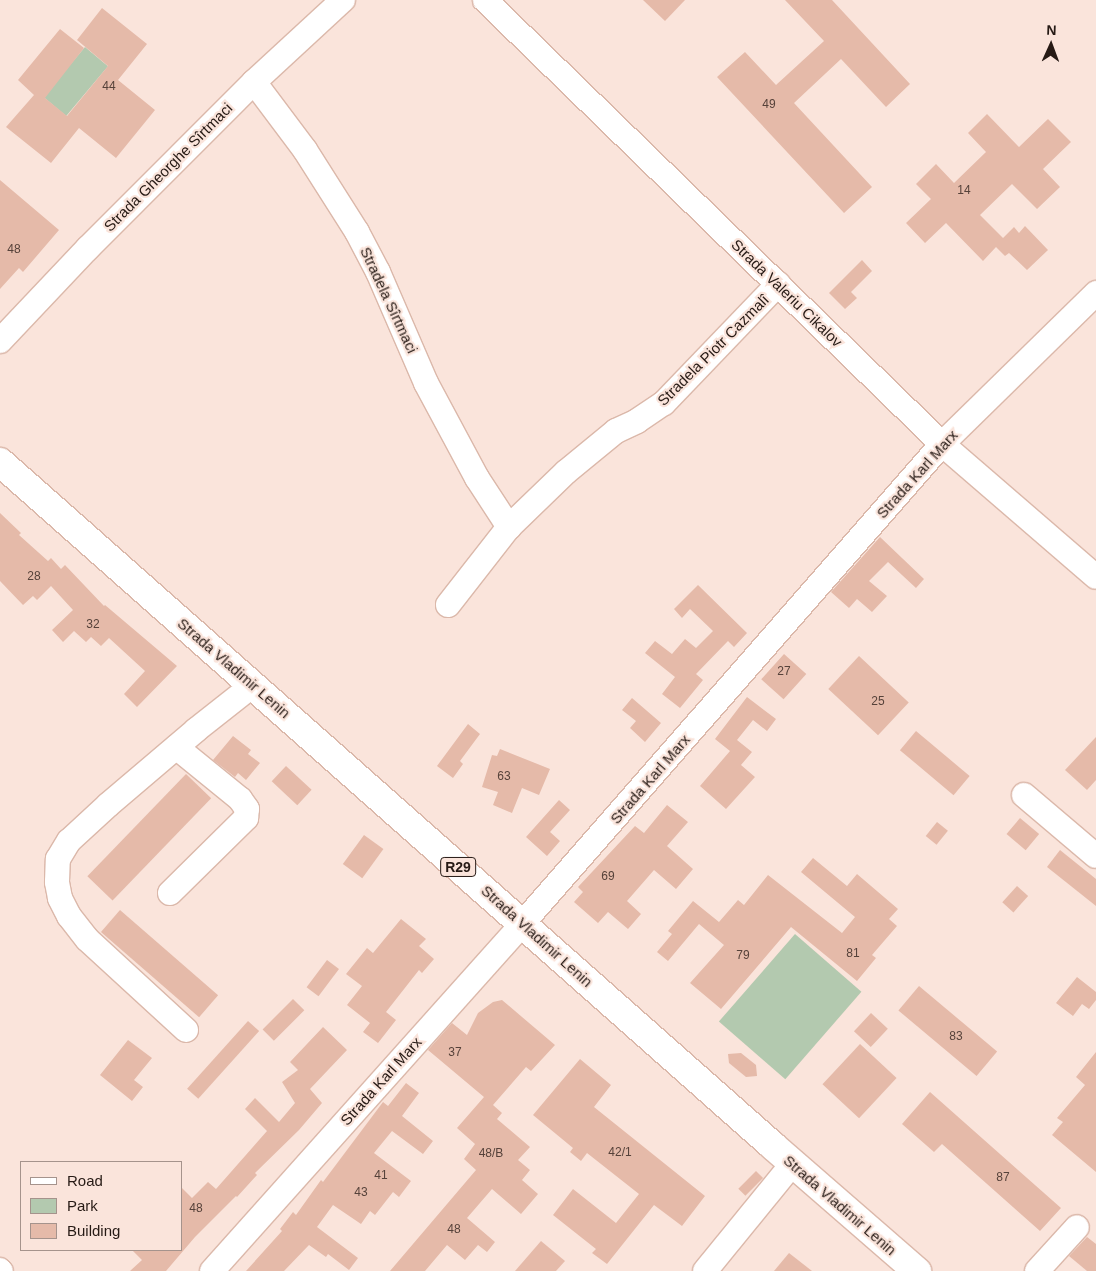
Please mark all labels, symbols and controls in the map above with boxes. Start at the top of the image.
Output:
north arrow [1026,20,1076,70]
text: N [1046,22,1057,38]
house number: 44 [102,80,116,94]
house number: 49 [762,98,776,112]
street label: Strada Gheorghe Sîrtmaci [100,99,236,235]
house number: 14 [957,184,971,198]
street label: Strada Valeriu Cikalov [728,235,846,351]
house number: 48 [7,243,21,257]
street label: Stradela Sîrtmaci [357,244,421,356]
street label: Stradela Piotr Cazmalî [654,291,772,409]
street label: Strada Karl Marx [873,426,961,522]
house number: 28 [27,570,41,584]
street label: Strada Vladimir Lenin [174,614,294,722]
house number: 32 [86,618,100,632]
house number: 27 [777,665,791,679]
house number: 25 [871,695,885,709]
street label: Strada Karl Marx [606,731,694,827]
house number: 63 [497,770,511,784]
road number: R29 [439,856,477,879]
house number: 69 [601,870,615,884]
street label: Strada Vladimir Lenin [478,881,596,991]
house number: 81 [846,947,860,961]
house number: 79 [736,949,750,963]
house number: 83 [949,1030,963,1044]
street label: Strada Karl Marx [337,1033,425,1129]
house number: 37 [448,1046,462,1060]
house number: 42/1 [608,1146,632,1160]
house number: 48/B [479,1147,503,1161]
street label: Strada Vladimir Lenin [780,1151,900,1259]
legend [20,1161,182,1251]
house number: 41 [374,1169,388,1183]
house number: 87 [996,1171,1010,1185]
text: Road [67,1172,103,1189]
house number: 43 [354,1186,368,1200]
text: Park [67,1197,98,1214]
house number: 48 [189,1202,203,1216]
text: Building [67,1222,120,1239]
house number: 48 [447,1223,461,1237]

